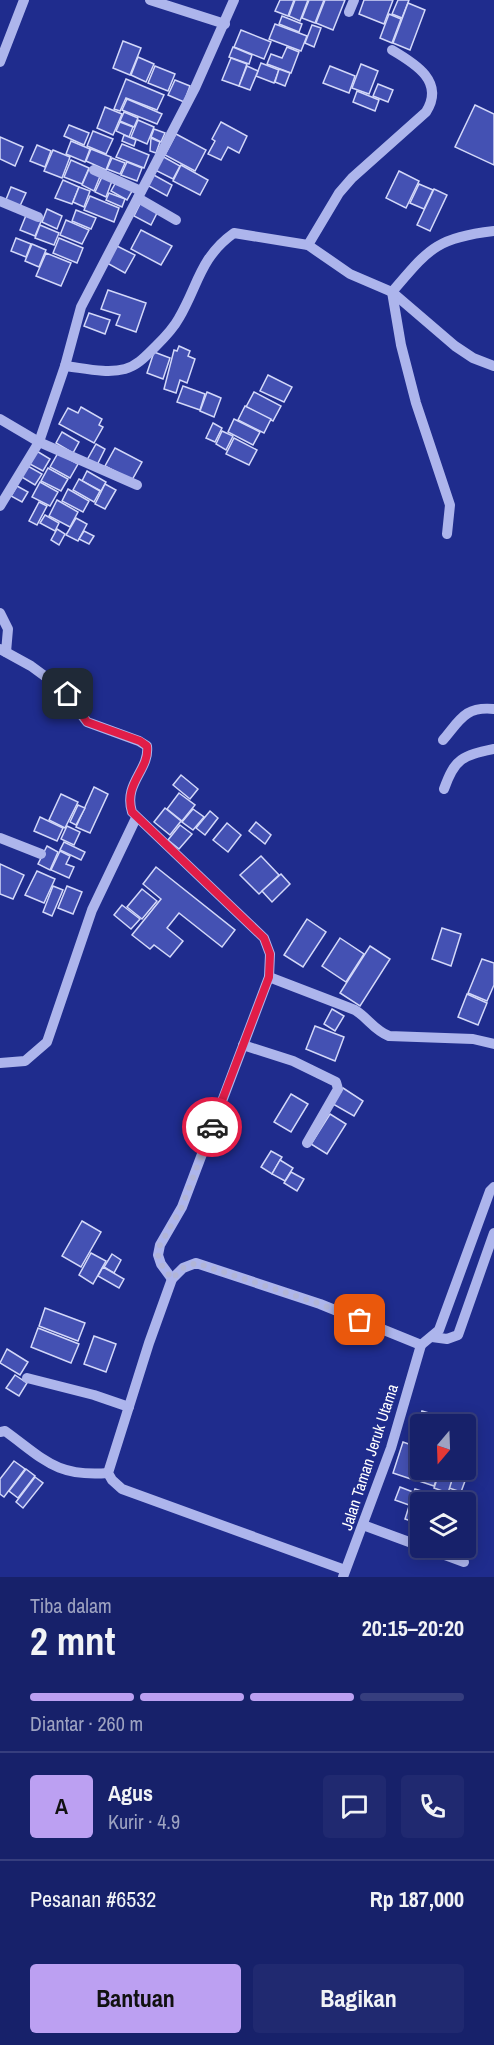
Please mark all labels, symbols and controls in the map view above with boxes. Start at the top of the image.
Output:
pin [42,668,93,719]
icon: home [51,677,84,710]
courier [182,1097,242,1157]
icon: car [196,1111,229,1144]
pin [334,1294,385,1345]
icon: bag [343,1303,376,1336]
street label: Jalan Taman Jeruk Utama [335,1380,403,1533]
north arrow [410,1414,476,1480]
map controls [410,1414,476,1558]
button: layers [410,1492,476,1558]
text: Tiba dalam [30,1592,112,1619]
text: 20:15–20:20 [362,1613,464,1643]
text: 2 mnt [30,1615,115,1667]
text: Diantar · 260 m [30,1710,143,1737]
button: chat [323,1775,386,1838]
button: phone [401,1775,464,1838]
text: Agus [108,1778,153,1808]
text: A [55,1791,68,1821]
text: Kurir · 4.9 [108,1808,180,1835]
text: Pesanan #6532 [30,1884,156,1914]
text: Rp 187,000 [370,1884,464,1914]
button: Bantuan [30,1964,241,2033]
button: Bagikan [253,1964,464,2033]

